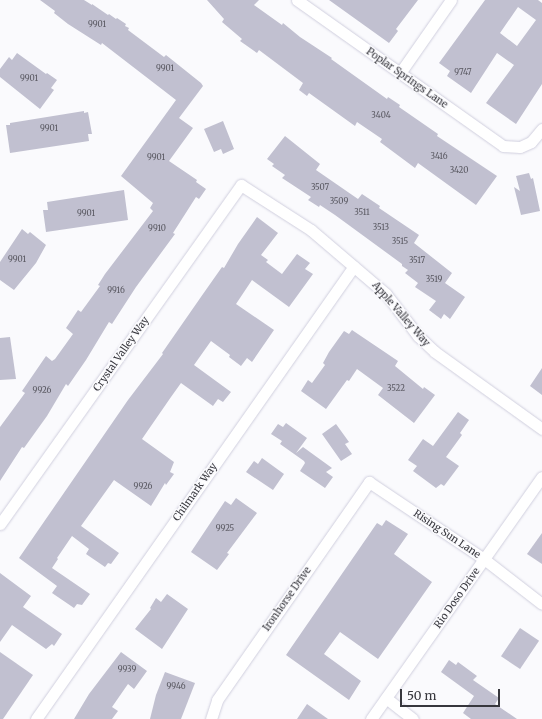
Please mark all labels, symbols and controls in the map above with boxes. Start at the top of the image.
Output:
house number: 9901 [88,20,106,30]
street label: Poplar Springs Lane [364,45,450,111]
house number: 9901 [156,64,174,74]
house number: 9747 [454,68,472,78]
house number: 9901 [20,74,38,84]
house number: 3404 [371,111,391,121]
house number: 9901 [40,124,58,134]
house number: 3416 [431,152,447,162]
house number: 9901 [147,153,165,163]
house number: 3420 [450,166,468,176]
house number: 3507 [311,183,329,193]
house number: 3509 [330,197,348,207]
house number: 3511 [354,208,370,218]
house number: 9901 [77,209,95,219]
house number: 3513 [373,223,389,233]
house number: 9910 [148,224,166,234]
house number: 3515 [392,237,408,247]
house number: 9901 [8,255,26,265]
house number: 3517 [409,256,425,266]
house number: 3519 [426,275,442,285]
street label: Apple Valley Way [370,279,432,349]
house number: 9916 [107,286,125,296]
street label: Crystal Valley Way [91,314,151,394]
house number: 3522 [387,384,405,394]
house number: 9926 [33,386,51,396]
street label: Chilmark Way [171,461,219,523]
house number: 9926 [134,482,152,492]
street label: Rising Sun Lane [411,507,483,561]
house number: 9925 [216,524,234,534]
street label: Ironhorse Drive [260,565,314,633]
street label: Rio Doso Drive [432,565,482,631]
house number: 9939 [118,665,136,675]
scale bar [402,681,502,707]
house number: 9946 [166,682,186,692]
text: 50 m [407,688,436,703]

